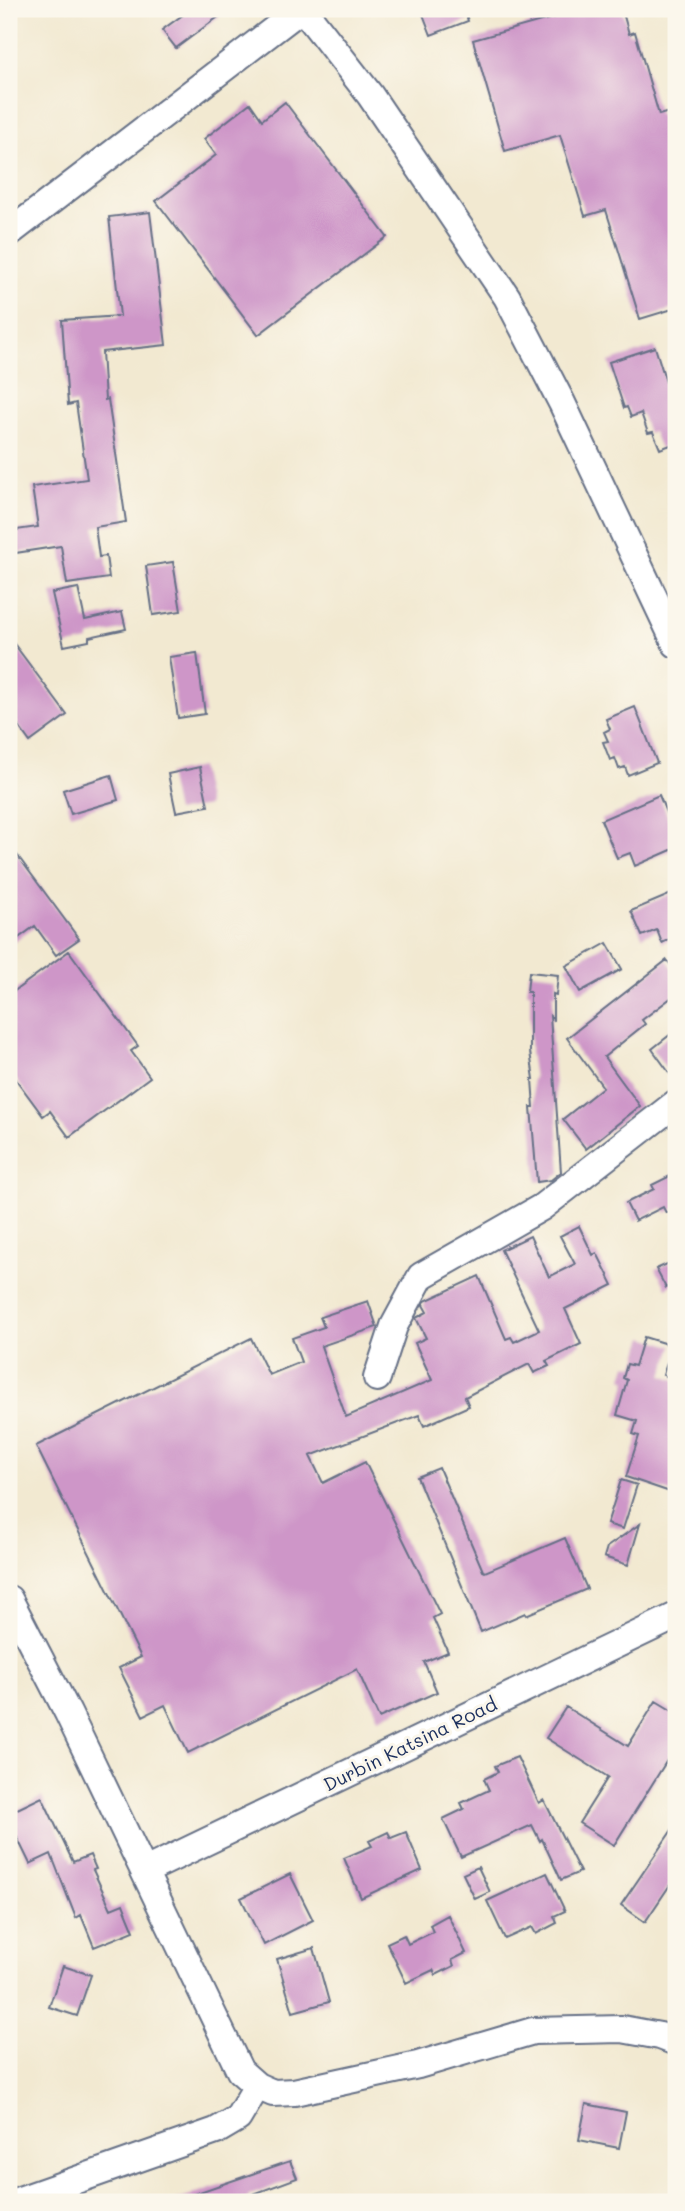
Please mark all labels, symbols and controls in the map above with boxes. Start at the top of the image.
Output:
street label: Durbin Katsina Road [319,1691,501,1796]

